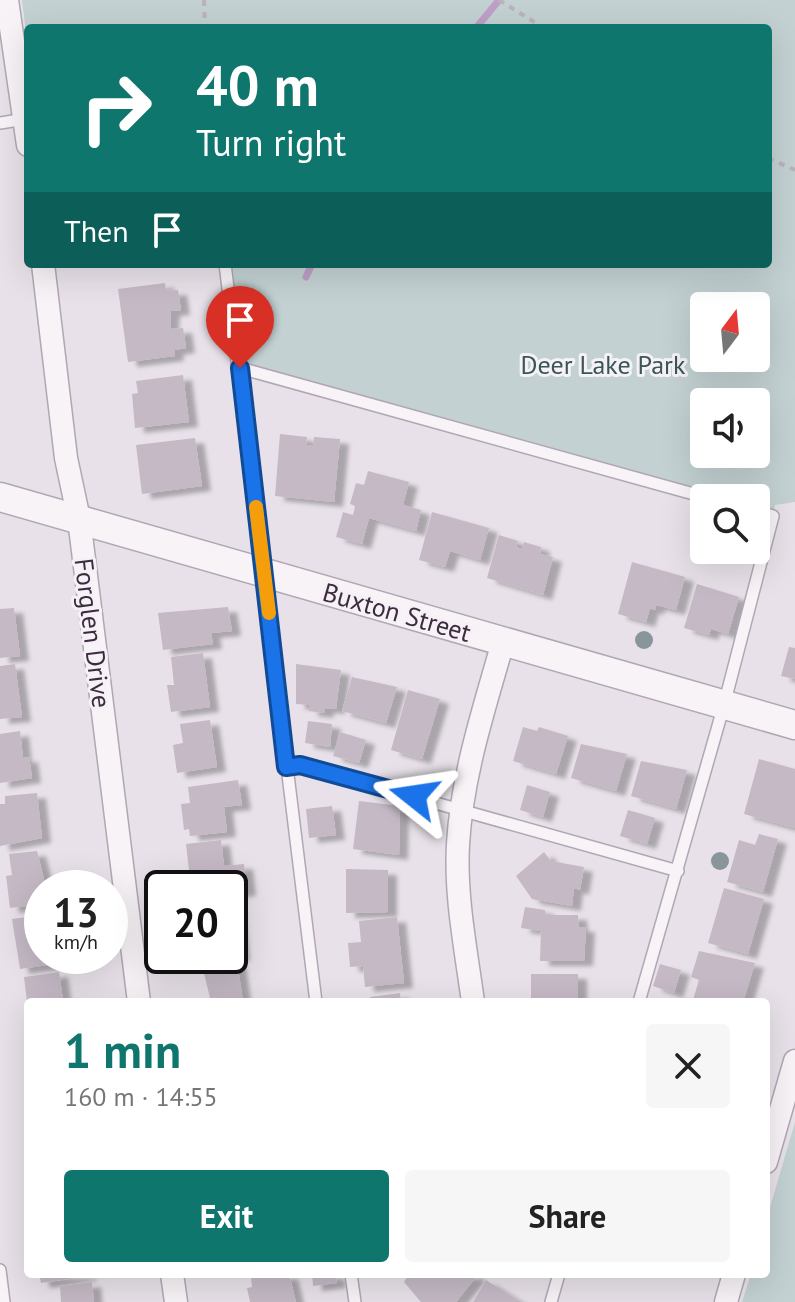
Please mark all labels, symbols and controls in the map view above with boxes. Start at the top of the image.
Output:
text: 40 m [196,49,319,121]
icon: right [64,56,168,160]
text: Turn right [196,119,346,166]
icon: arrive [145,208,189,252]
text: Then [64,211,129,250]
pin [206,286,274,368]
north arrow [690,292,770,372]
map controls [690,292,770,564]
icon: arrive [218,298,262,342]
park label: Deer Lake Park [521,348,686,381]
button: sound [690,388,770,468]
button: search [690,484,770,564]
street label: Forglen Drive [67,556,119,710]
street label: Buxton Street [319,575,475,649]
position arrow [372,754,456,838]
speed limit sign: 20 [144,870,248,974]
text: 13 [53,886,99,938]
text: km/h [54,929,98,955]
text: 1 min [64,1019,181,1081]
button: close [646,1024,730,1108]
text: 160 m · 14:55 [64,1080,218,1113]
button: Exit [64,1170,389,1262]
button: Share [405,1170,730,1262]

